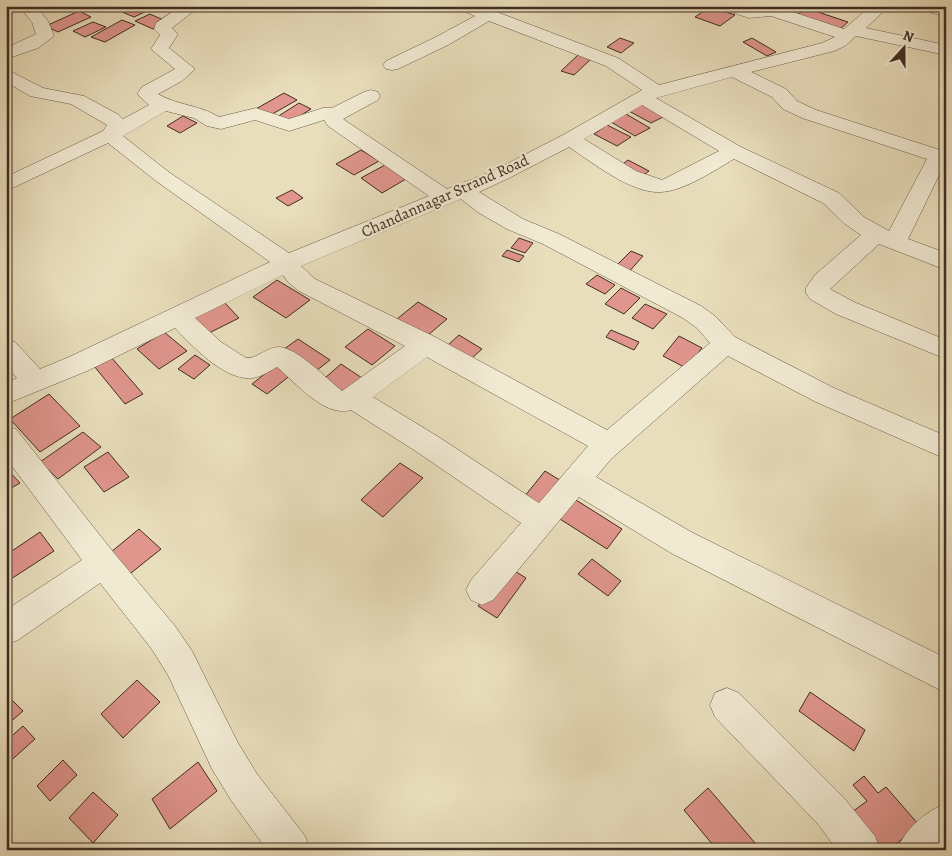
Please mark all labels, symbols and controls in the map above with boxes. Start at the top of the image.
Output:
north arrow [880,22,930,72]
text: N [900,26,917,47]
street label: Chandannagar Strand Road [358,149,533,243]

